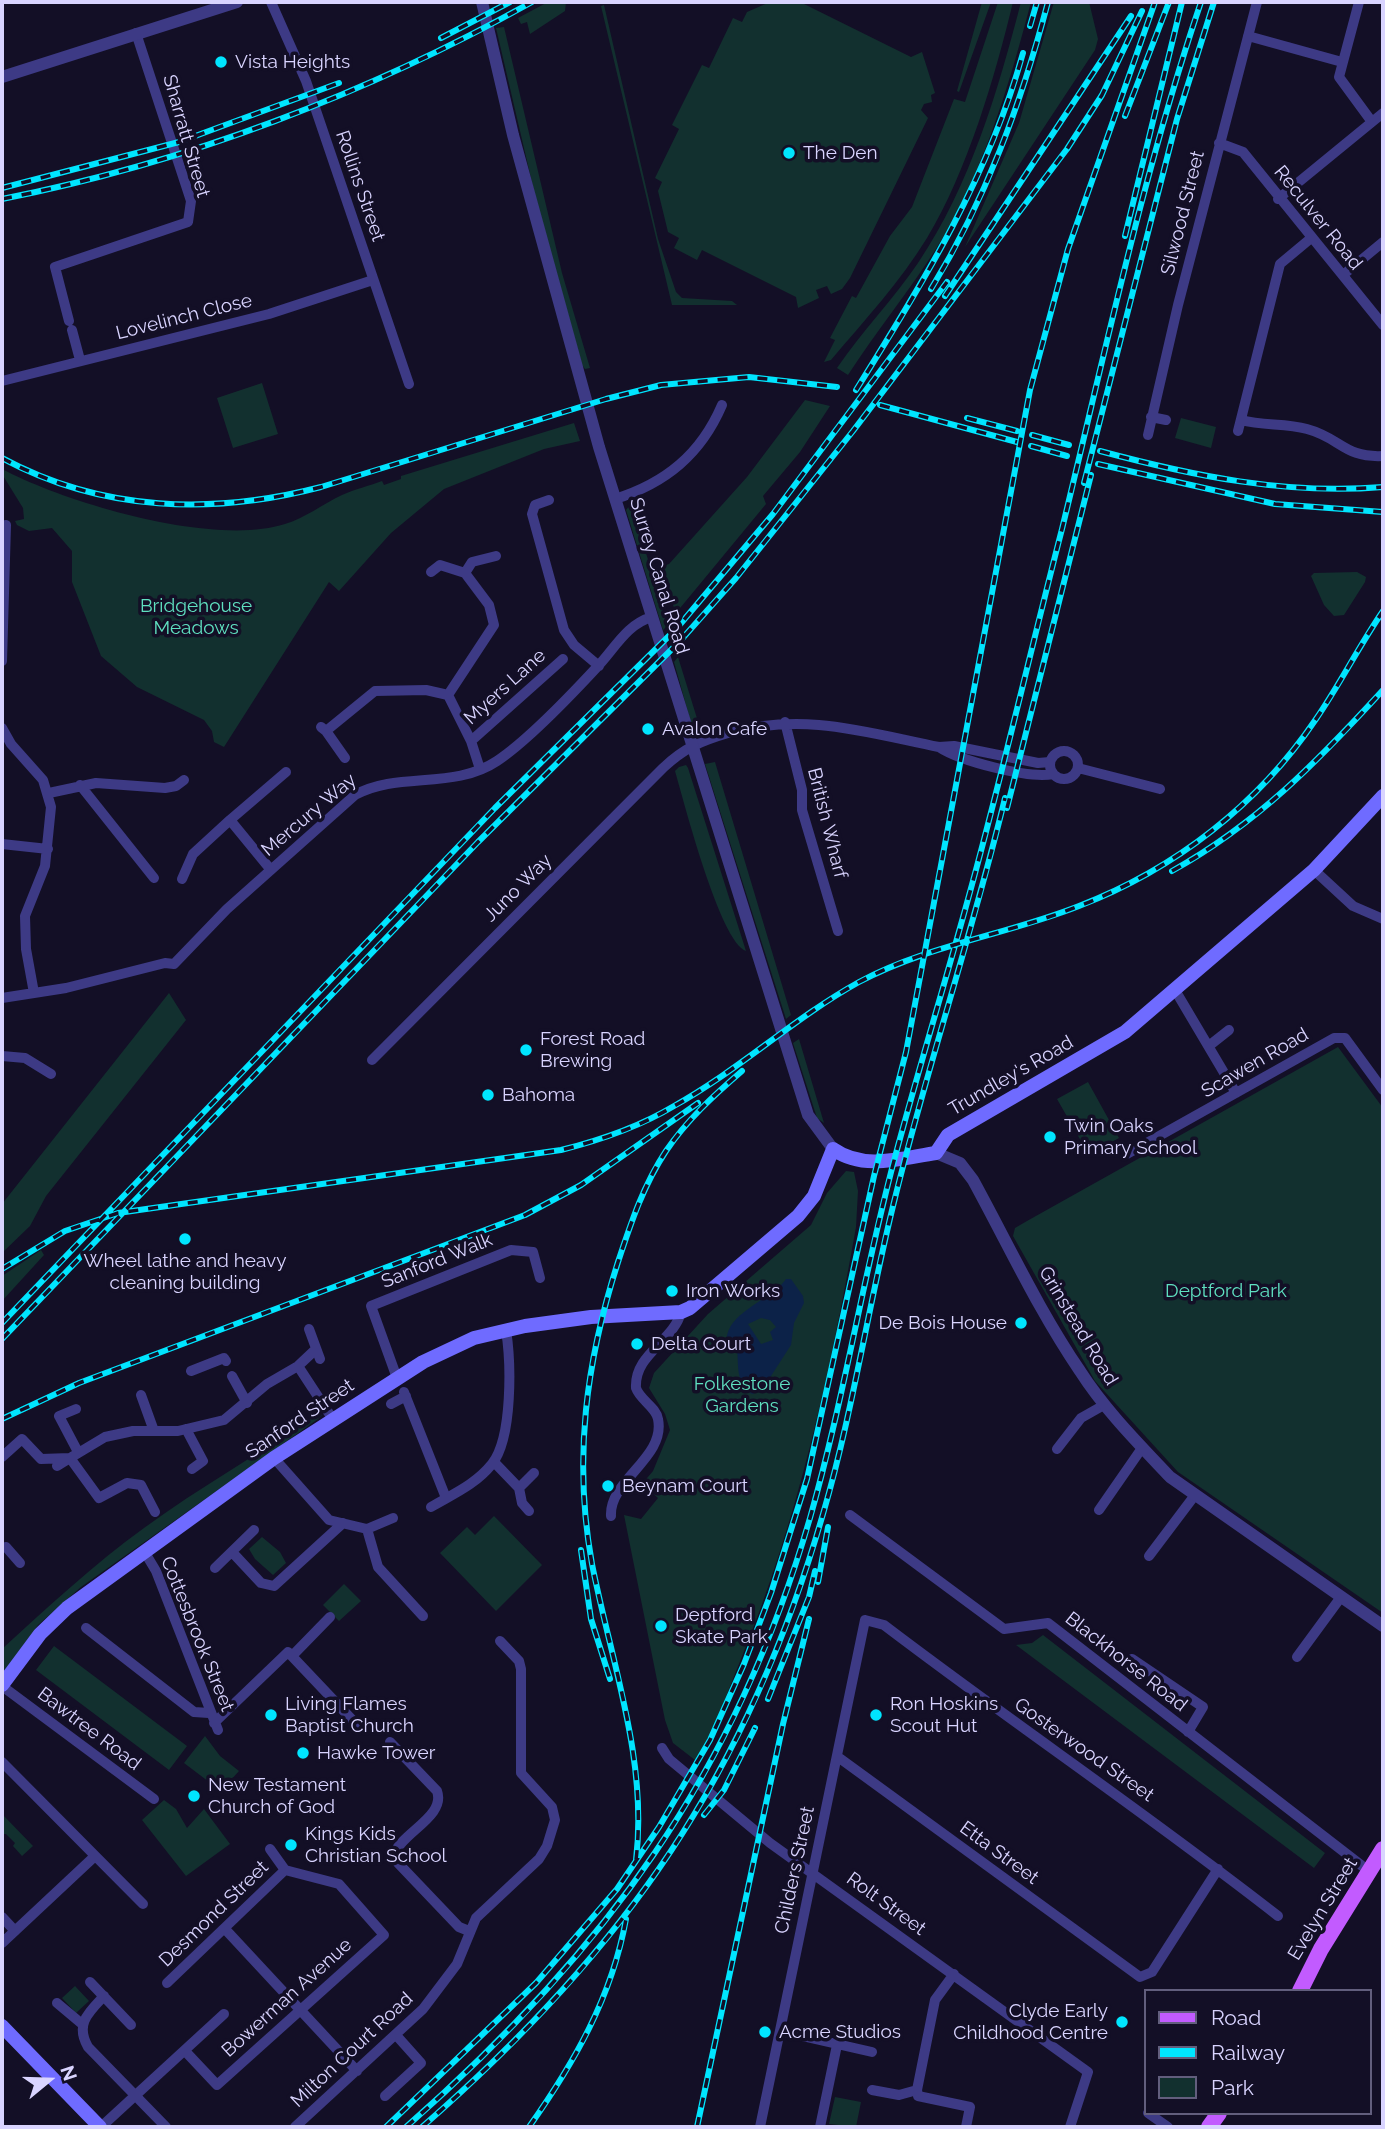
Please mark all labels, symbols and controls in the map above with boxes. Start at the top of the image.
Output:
place label: Vista Heights [235,51,350,73]
marker: Vista Heights [213,54,229,70]
street label: Sharratt Street [158,72,214,200]
street label: Rollins Street [330,128,390,244]
place label: The Den [803,142,877,164]
marker: The Den [781,145,797,161]
street label: Silwood Street [1157,148,1209,278]
street label: Reculver Road [1269,161,1367,275]
street label: Lovelinch Close [114,289,254,345]
street label: Surrey Canal Road [624,495,694,657]
park label: Bridgehouse Meadows [140,595,252,639]
street label: Myers Lane [459,644,551,730]
place label: Avalon Cafe [662,718,767,740]
marker: Avalon Cafe [640,721,656,737]
street label: British Wharf [802,765,852,881]
street label: Mercury Way [257,769,361,861]
street label: Juno Way [479,849,557,927]
street label: Scawen Road [1197,1023,1313,1103]
place label: Forest Road Brewing [540,1028,645,1072]
street label: Trundley's Road [945,1031,1077,1121]
marker: Forest Road Brewing [518,1042,534,1058]
place label: Bahoma [502,1084,575,1106]
marker: Bahoma [480,1087,496,1103]
place label: Twin Oaks Primary School [1064,1115,1197,1159]
marker: Twin Oaks Primary School [1042,1129,1058,1145]
street label: Sanford Walk [378,1228,496,1294]
marker: Wheel lathe and heavy cleaning building [177,1231,193,1247]
place label: Wheel lathe and heavy cleaning building [84,1250,286,1294]
street label: Grinstead Road [1034,1262,1122,1390]
place label: Iron Works [686,1280,780,1302]
park label: Deptford Park [1165,1280,1287,1302]
marker: Iron Works [664,1283,680,1299]
place label: De Bois House [879,1312,1007,1334]
marker: De Bois House [1013,1315,1029,1331]
place label: Delta Court [651,1333,751,1355]
marker: Delta Court [629,1336,645,1352]
park label: Folkestone Gardens [694,1373,790,1417]
street label: Sanford Street [241,1374,359,1464]
place label: Beynam Court [622,1475,748,1497]
marker: Beynam Court [600,1478,616,1494]
street label: Cottesbrook Street [155,1553,239,1715]
place label: Deptford Skate Park [675,1604,768,1648]
street label: Blackhorse Road [1060,1607,1192,1717]
marker: Deptford Skate Park [653,1618,669,1634]
street label: Bawtree Road [33,1683,145,1775]
place label: Living Flames Baptist Church [285,1693,414,1737]
place label: Ron Hoskins Scout Hut [890,1693,998,1737]
street label: Gosterwood Street [1010,1693,1158,1807]
marker: Living Flames Baptist Church [263,1707,279,1723]
marker: Ron Hoskins Scout Hut [868,1707,884,1723]
place label: Hawke Tower [317,1742,435,1764]
marker: Hawke Tower [295,1745,311,1761]
place label: New Testament Church of God [208,1774,346,1818]
marker: New Testament Church of God [186,1788,202,1804]
street label: Childers Street [770,1804,820,1936]
street label: Etta Street [955,1817,1043,1889]
place label: Kings Kids Christian School [305,1823,447,1867]
marker: Kings Kids Christian School [283,1837,299,1853]
street label: Evelyn Street [1283,1853,1363,1965]
street label: Desmond Street [155,1856,273,1972]
street label: Rolt Street [842,1868,930,1940]
street label: Bowerman Avenue [217,1934,357,2062]
street label: Milton Court Road [286,1988,418,2112]
legend [1144,1989,1371,2115]
place label: Clyde Early Childhood Centre [953,2000,1108,2044]
text: Road [1211,2005,1261,2030]
marker: Clyde Early Childhood Centre [1114,2014,1130,2030]
place label: Acme Studios [779,2021,901,2043]
marker: Acme Studios [757,2024,773,2040]
text: Railway [1211,2040,1285,2065]
north arrow [14,2045,84,2115]
text: N [56,2063,82,2084]
text: Park [1211,2075,1254,2100]

